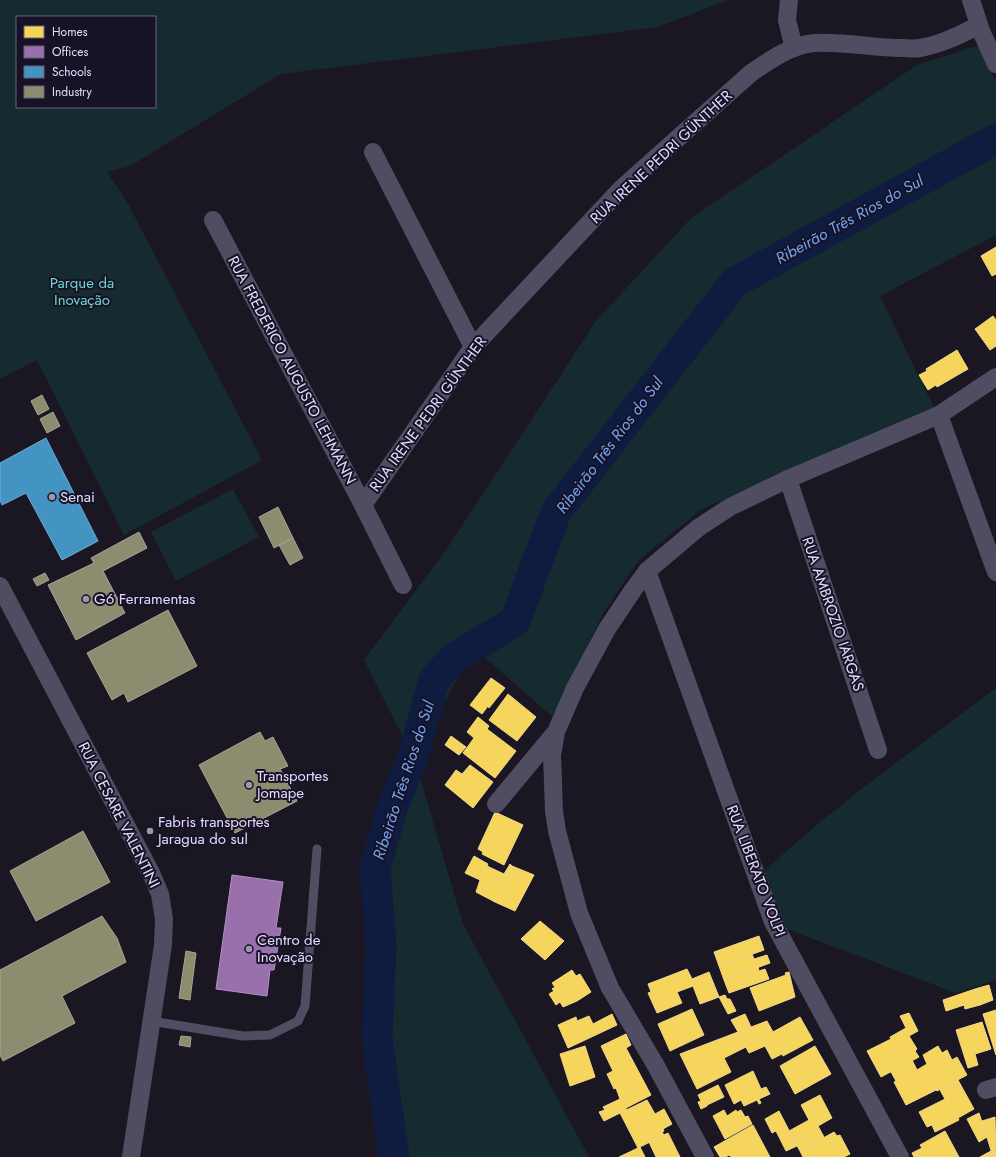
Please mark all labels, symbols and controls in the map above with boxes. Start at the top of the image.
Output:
legend [16,16,156,108]
text: Homes [52,23,88,41]
text: Offices [52,43,88,61]
text: Schools [52,63,91,81]
text: Industry [52,83,93,101]
street label: RUA IRENE PEDRI GÜNTHER [585,85,737,229]
water label: Ribeirão Três Rios do Sul [771,168,929,270]
street label: RUA FREDERICO AUGUSTO LEHMANN [222,252,362,488]
park label: Parque da Inovação [50,272,114,311]
street label: RUA IRENE PEDRI GÜNTHER [364,331,492,496]
water label: Ribeirão Três Rios do Sul [550,371,669,518]
place label: Senai [60,486,95,508]
marker: Senai [47,492,57,502]
street label: RUA AMBROZIO IARGAS [796,534,870,694]
place label: G6 Ferramentas [94,588,195,610]
marker: G6 Ferramentas [81,594,91,604]
water label: Ribeirão Três Rios do Sul [367,696,440,863]
street label: RUA CESARE VALENTINI [73,738,165,892]
place label: Transportes Jomape [255,765,328,804]
marker: Transportes Jomape [244,780,254,790]
street label: RUA LIBERATO VOLPI [721,802,791,940]
place label: Fabris transportes Jaragua do sul [156,811,270,850]
marker: Fabris transportes Jaragua do sul [145,826,155,836]
place label: Centro de Inovação [257,929,321,968]
marker: Centro de Inovação [244,944,254,954]

